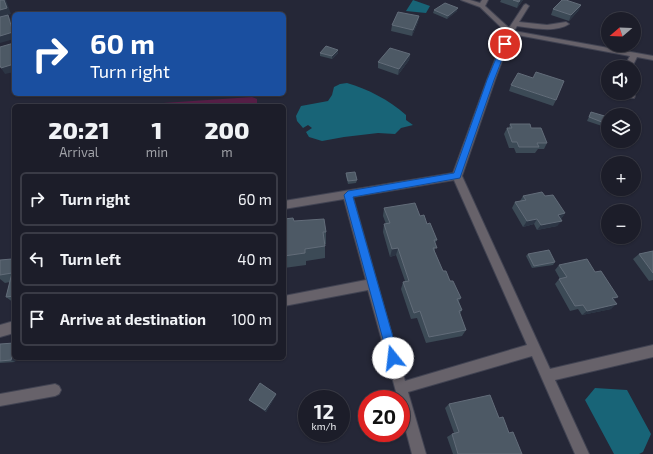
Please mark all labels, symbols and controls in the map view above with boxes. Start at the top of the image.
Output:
north arrow [601,12,641,52]
map controls [601,12,641,244]
text: 60 m [90,26,155,60]
pin [488,27,522,61]
icon: right [24,28,76,80]
icon: arrive [494,33,516,55]
text: Turn right [90,60,170,82]
button: sound [601,60,641,100]
button: layers [601,108,641,148]
text: 20:21 [48,115,110,144]
text: 1 [152,115,162,144]
text: 200 [204,115,250,144]
text: Arrival [59,144,99,160]
text: min [146,144,168,160]
text: m [221,144,233,160]
button: + [601,156,641,196]
icon: right [26,188,48,210]
text: Turn right [60,190,130,208]
text: 60 m [238,190,272,208]
button: − [601,204,641,244]
icon: left [26,248,48,270]
text: Turn left [60,250,121,268]
text: 40 m [237,250,272,268]
icon: arrive [26,308,48,330]
text: Arrive at destination [60,310,206,328]
text: 100 m [231,310,272,328]
position arrow [372,337,414,379]
speed limit sign: 20 [358,390,410,442]
text: 12 [314,399,334,423]
text: km/h [312,420,336,432]

